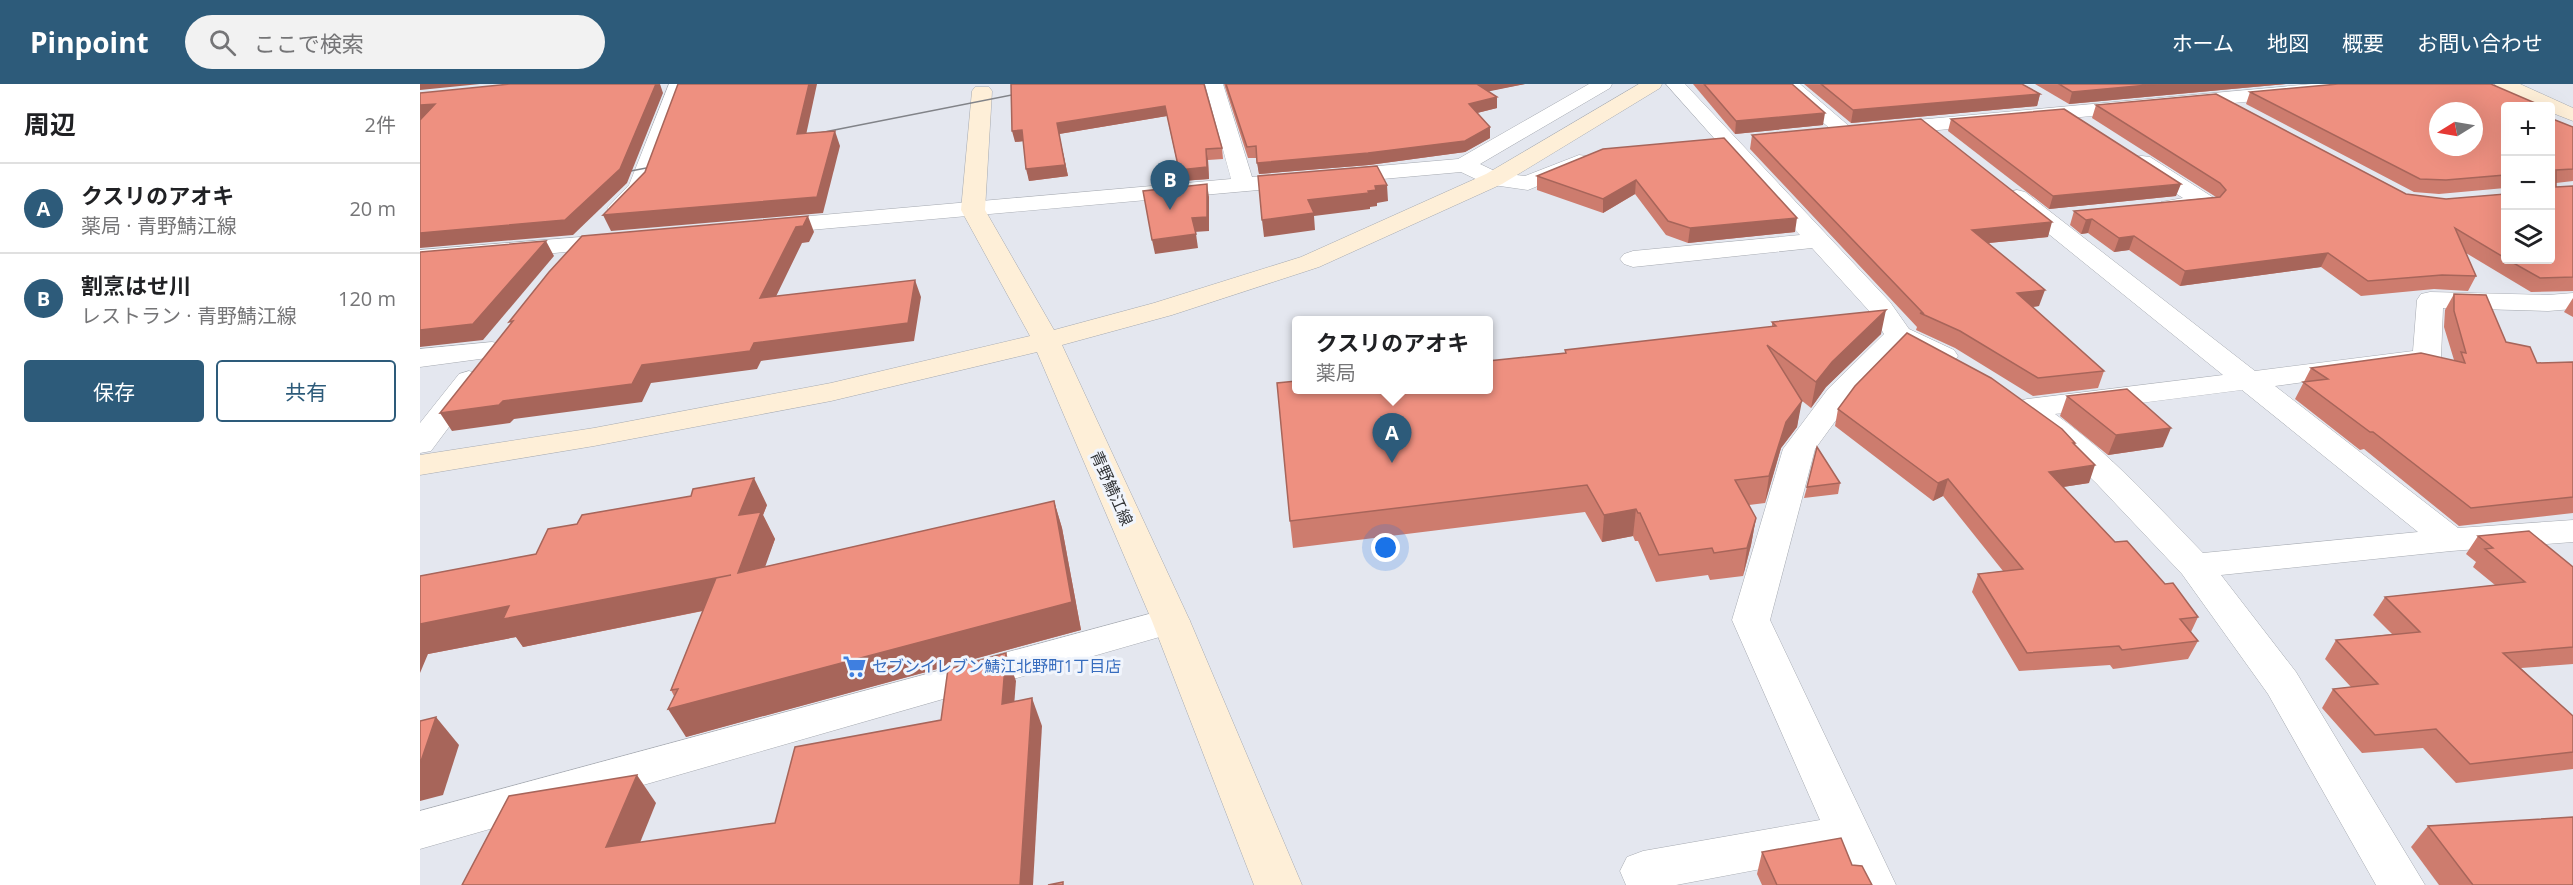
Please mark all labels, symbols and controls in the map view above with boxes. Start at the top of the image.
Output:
search box [185,15,605,69]
text: Pinpoint [30,23,149,61]
icon: search [206,26,239,59]
text: ここで検索 [254,28,364,58]
text: ホーム [2172,29,2234,57]
text: 地図 [2267,29,2309,57]
text: 概要 [2342,29,2384,57]
text: お問い合わせ [2417,29,2543,57]
north arrow [2429,102,2483,156]
map controls [2501,102,2555,264]
button: + [2501,102,2555,156]
text: 周辺 [24,106,76,142]
text: 2件 [365,111,396,138]
button: − [2501,156,2555,210]
pin: B [1150,160,1190,210]
text: クスリのアオキ [81,180,234,210]
text: A [37,195,50,222]
text: 20 m [349,195,396,222]
button: layers [2501,210,2555,264]
text: 薬局 · 青野鯖江線 [81,212,237,239]
text: 割烹はせ川 [81,270,191,300]
text: B [37,285,50,312]
text: 120 m [338,285,396,312]
text: レストラン · 青野鯖江線 [81,302,297,329]
popup [1292,316,1493,394]
text: クスリのアオキ [1316,327,1469,357]
text: 薬局 [1316,359,1356,386]
button: 保存 [24,360,204,422]
button: 共有 [216,360,396,422]
pin: A [1372,414,1412,463]
street label: 青野鯖江線 [1086,447,1138,529]
your location [1371,533,1400,562]
supermarket icon: セブンイレブン鯖江北野町1丁目店 [841,653,867,679]
place label: セブンイレブン鯖江北野町1丁目店 [872,655,1121,677]

